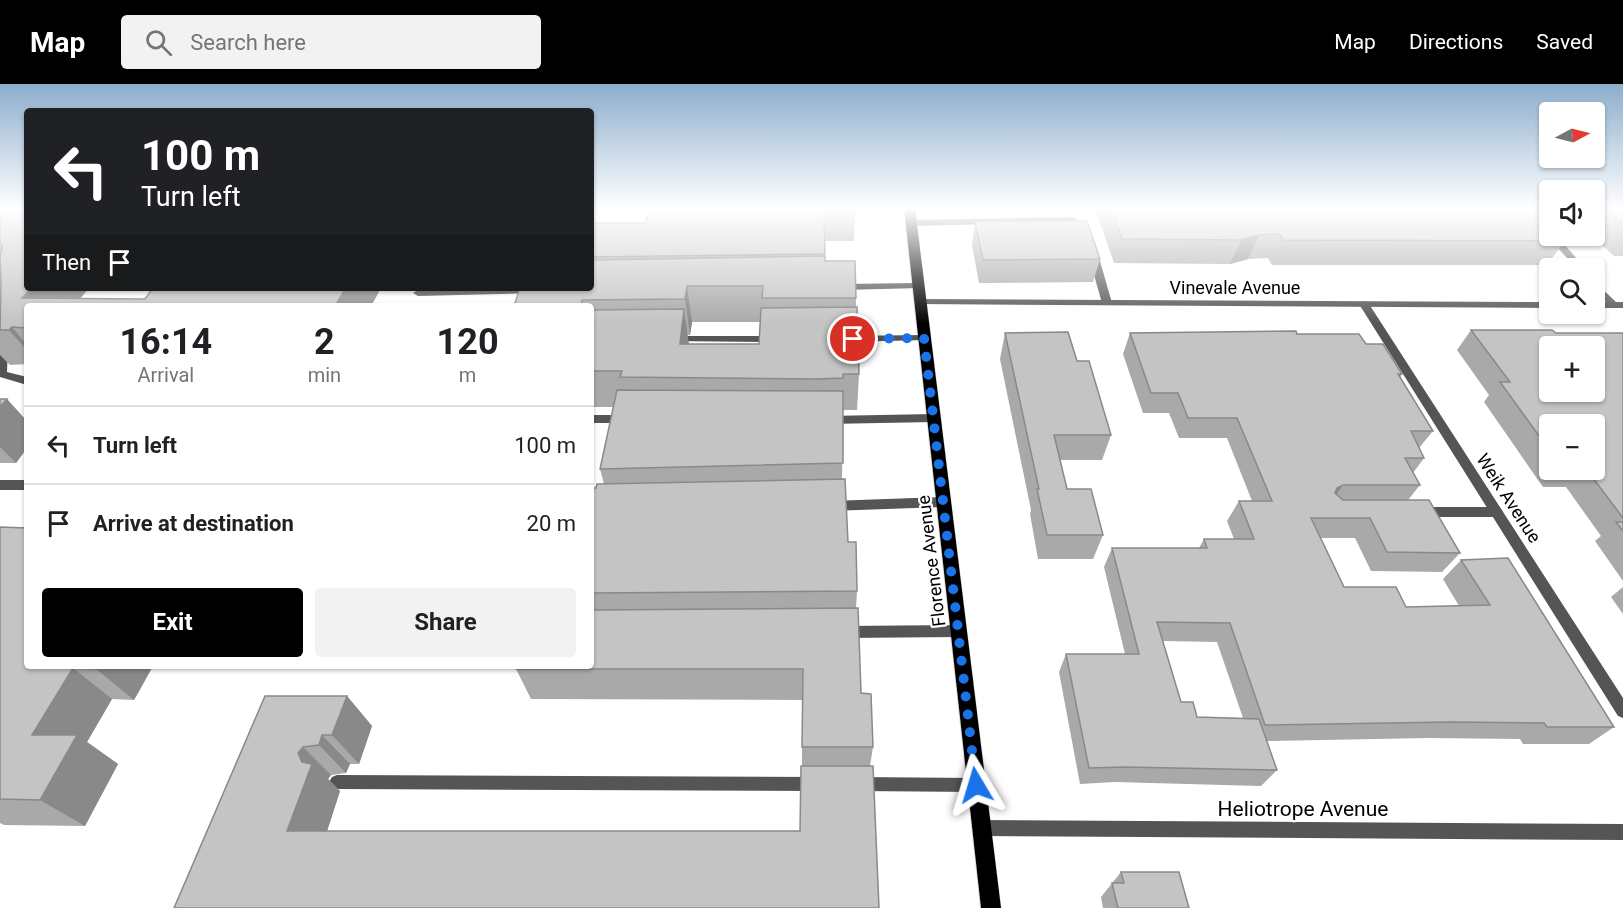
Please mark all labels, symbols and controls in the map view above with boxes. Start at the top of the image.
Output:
search box [121,15,541,69]
text: Map [30,26,85,59]
icon: search [142,26,175,59]
text: Search here [190,30,306,55]
text: Map [1334,30,1376,54]
text: Directions [1409,30,1503,54]
text: Saved [1536,30,1593,54]
north arrow [1539,102,1605,168]
map controls [1539,102,1605,480]
text: 100 m [141,131,260,180]
icon: left [42,132,120,210]
button: sound [1539,180,1605,246]
text: Turn left [141,181,241,213]
icon: arrive [103,246,136,279]
text: Then [42,250,91,275]
button: search [1539,258,1605,324]
street label: Vinevale Avenue [1170,277,1300,298]
pin [827,313,878,364]
text: 16:14 [119,321,212,363]
text: 2 [314,321,335,363]
text: 120 [437,321,499,363]
icon: arrive [836,322,869,355]
button: + [1539,336,1605,402]
text: Arrival [137,363,194,387]
text: min [308,363,341,387]
text: m [459,363,476,387]
button: − [1539,414,1605,480]
icon: left [42,429,75,462]
text: Turn left [93,433,177,458]
text: 100 m [514,433,576,458]
street label: Weik Avenue [1472,449,1546,547]
street label: Florence Avenue [913,494,949,628]
icon: arrive [42,507,75,540]
text: Arrive at destination [93,511,294,536]
text: 20 m [527,511,576,536]
button: Exit [42,588,303,657]
button: Share [315,588,576,657]
position arrow [944,753,1008,817]
street label: Heliotrope Avenue [1218,797,1388,821]

